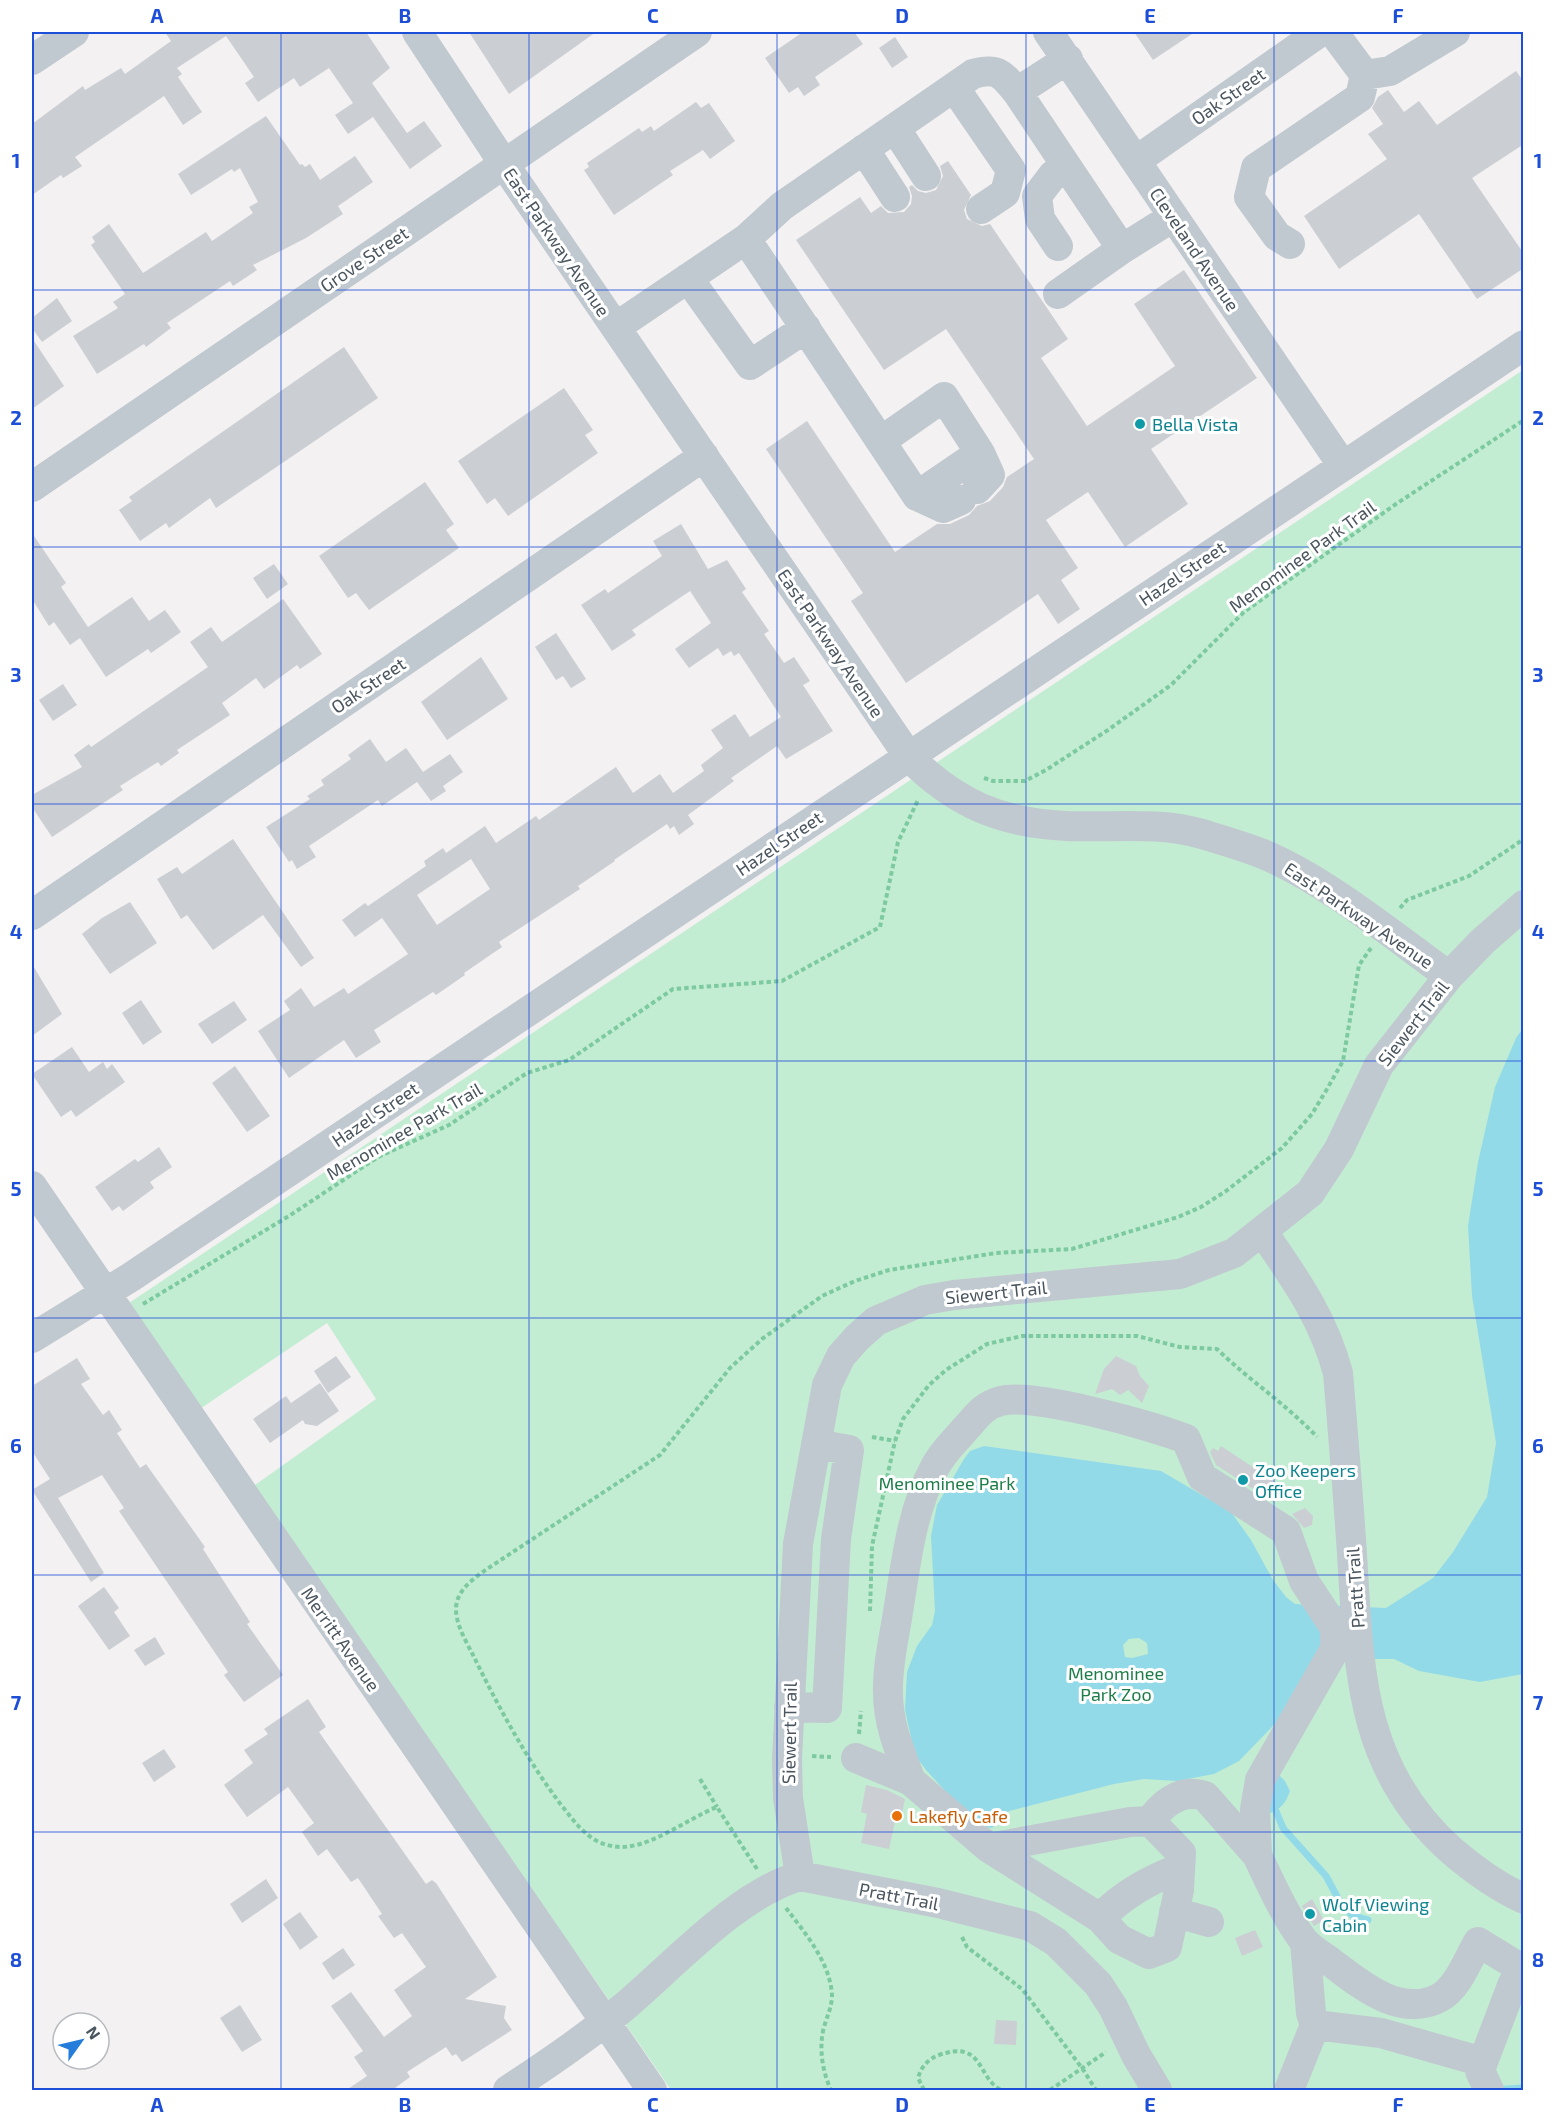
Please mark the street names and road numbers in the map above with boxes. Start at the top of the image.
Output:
street label: Oak Street [1187,63,1269,129]
street label: East Parkway Avenue [499,164,615,320]
street label: Cleveland Avenue [1146,183,1244,315]
street label: Grove Street [316,221,412,297]
street label: Menominee Park Trail [1224,495,1380,617]
street label: Hazel Street [1135,536,1230,610]
street label: East Parkway Avenue [773,565,889,721]
street label: Oak Street [327,652,409,718]
street label: Hazel Street [732,806,827,880]
street label: East Parkway Avenue [1281,857,1437,973]
street label: Siewert Trail [1373,976,1453,1070]
street label: Menominee Park Trail [322,1077,486,1185]
street label: Hazel Street [328,1077,423,1151]
street label: Siewert Trail [944,1276,1049,1308]
street label: Pratt Trail [1341,1546,1369,1629]
street label: Merritt Avenue [297,1583,385,1695]
street label: Siewert Trail [777,1681,801,1784]
street label: Pratt Trail [857,1877,941,1915]

